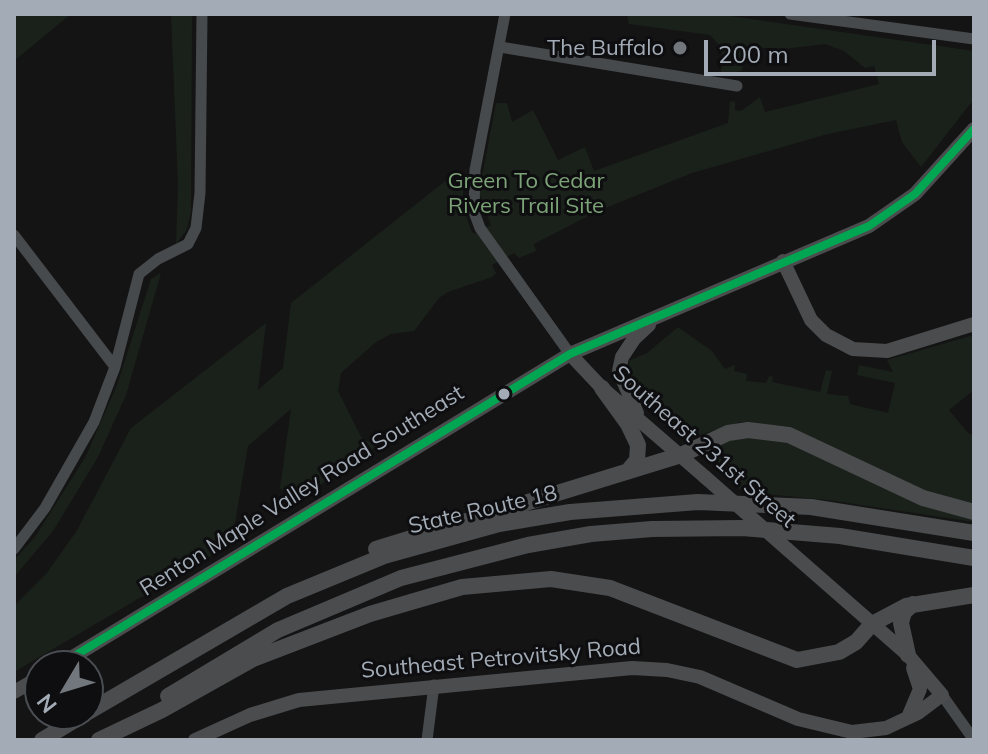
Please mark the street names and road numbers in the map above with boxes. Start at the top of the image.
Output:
street label: Southeast 231st Street [607,360,801,534]
street label: Renton Maple Valley Road Southeast [135,380,469,602]
street label: State Route 18 [406,480,560,540]
street label: Southeast Petrovitsky Road [360,634,642,684]

